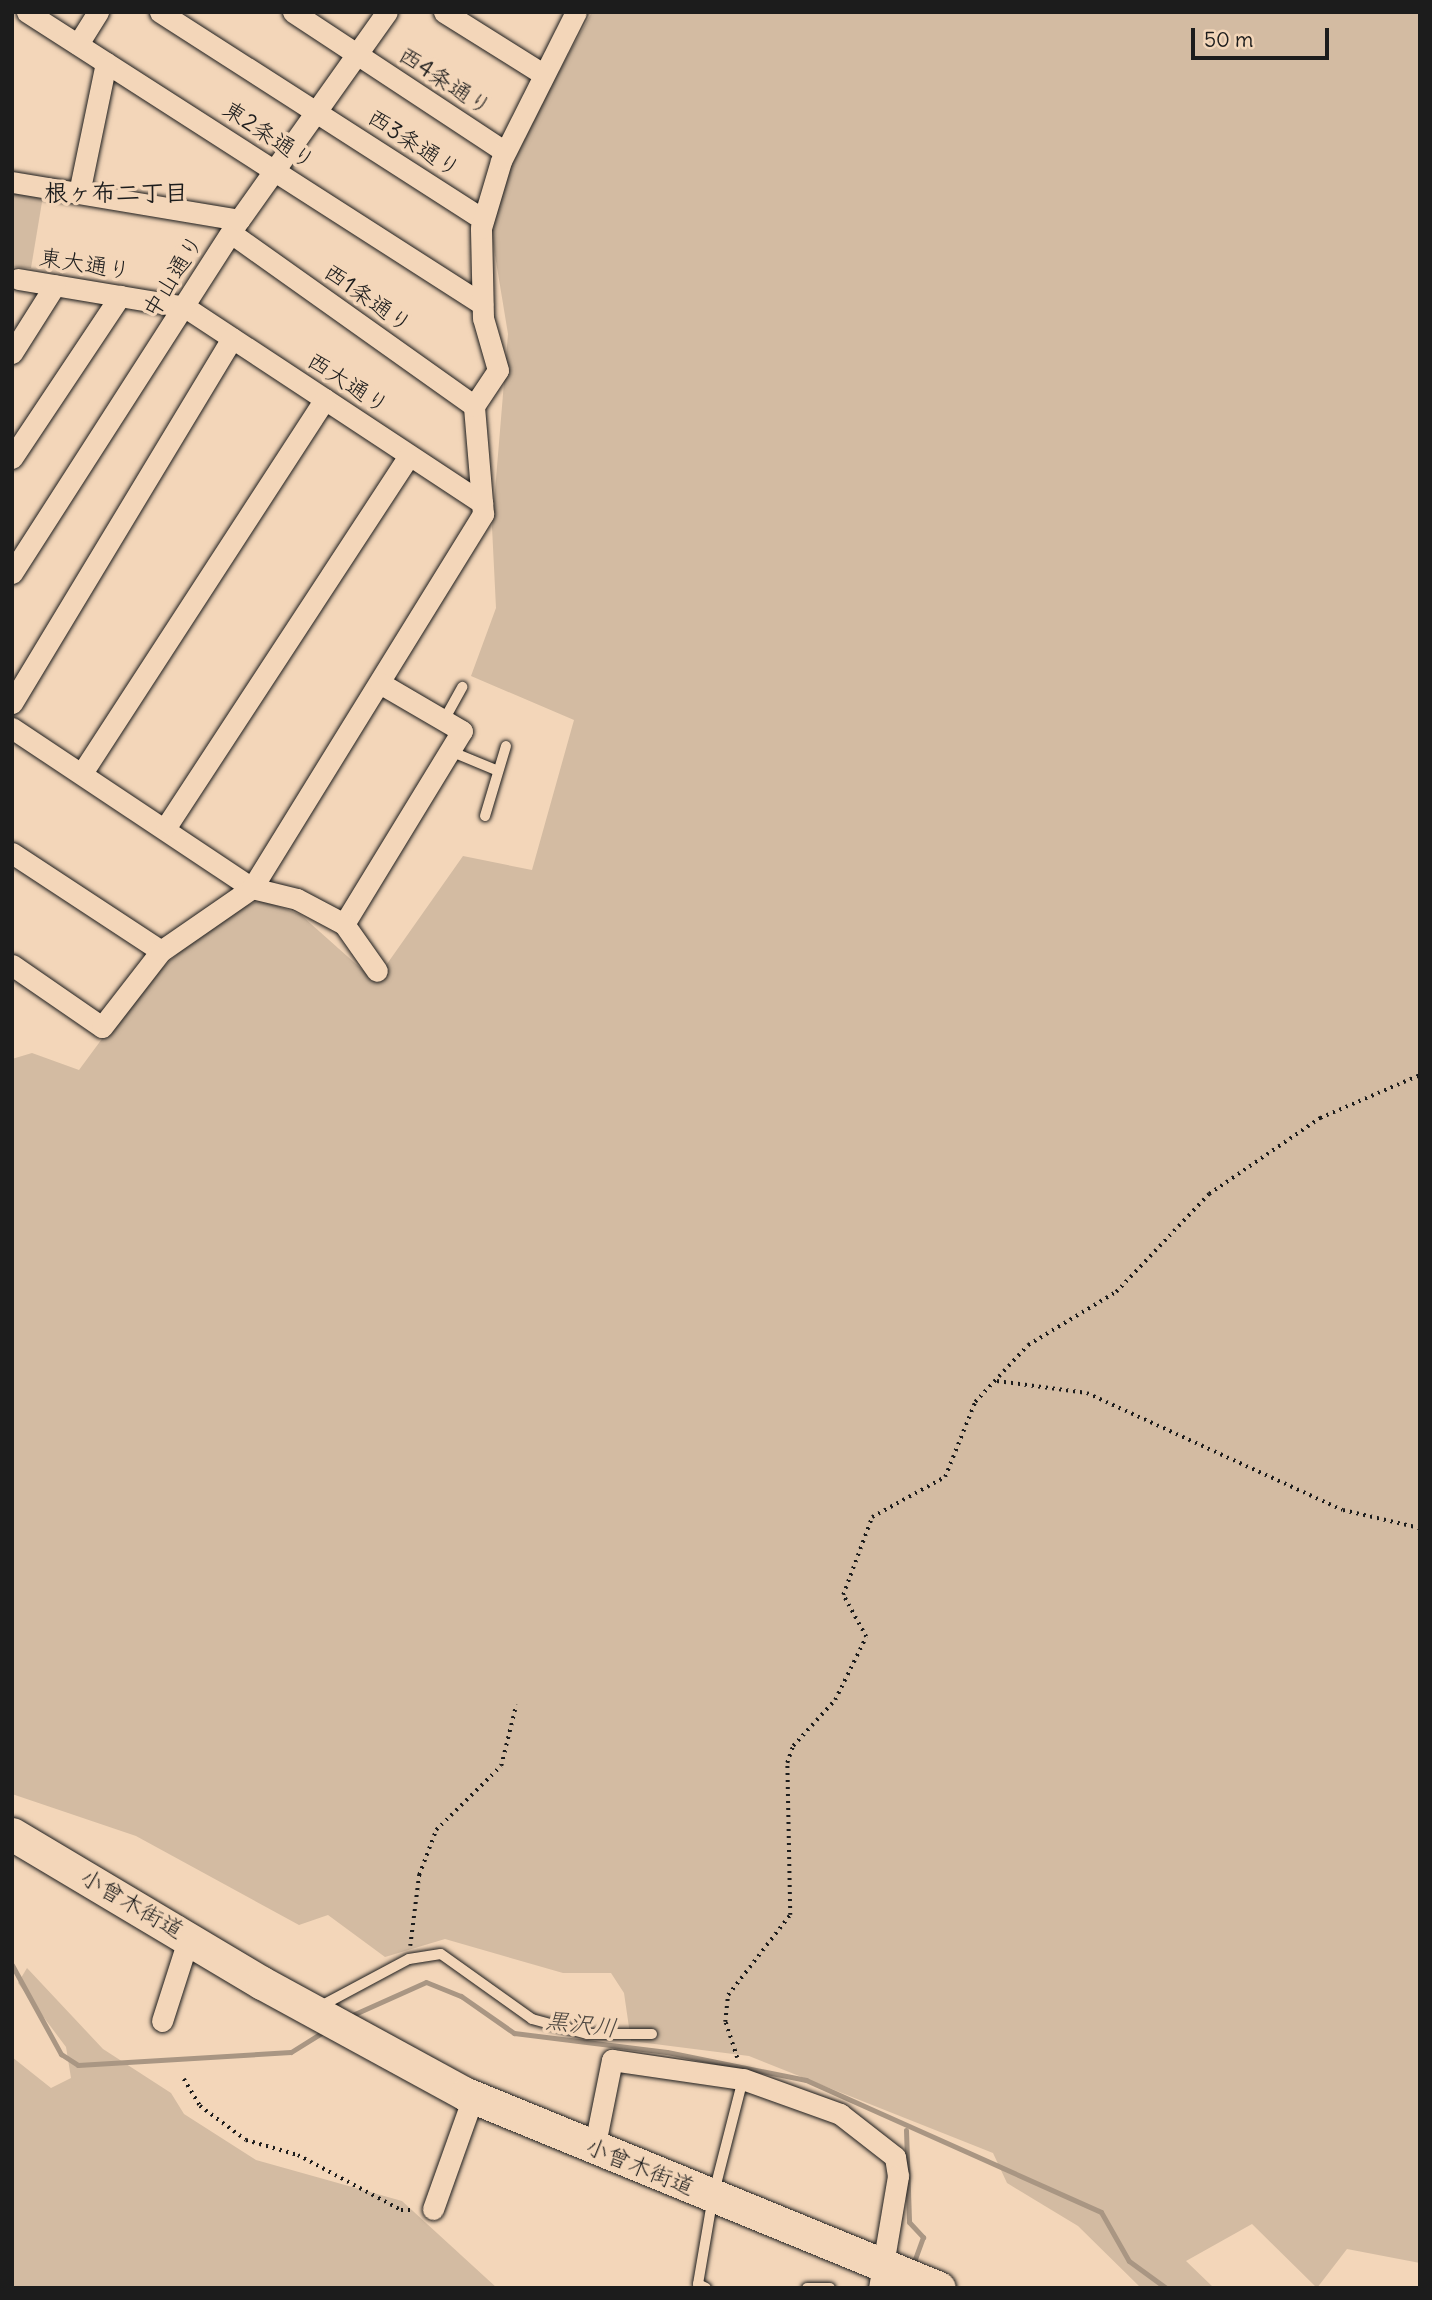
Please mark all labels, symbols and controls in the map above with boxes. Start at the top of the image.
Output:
scale bar [1194,14,1332,58]
text: 50 m [1204,26,1253,53]
street label: 西4条通り [393,41,497,121]
street label: 東2条通り [218,95,320,175]
street label: 西3条通り [362,103,466,183]
district label: 根ヶ布二丁目 [44,179,188,207]
street label: 中山通り [137,230,209,322]
street label: 東大通り [37,243,133,285]
street label: 西1条通り [319,258,417,338]
street label: 西大通り [302,346,394,420]
street label: 小曾木街道 [75,1863,189,1945]
water label: 黒沢川 [544,2005,618,2043]
street label: 小曾木街道 [582,2133,698,2201]

